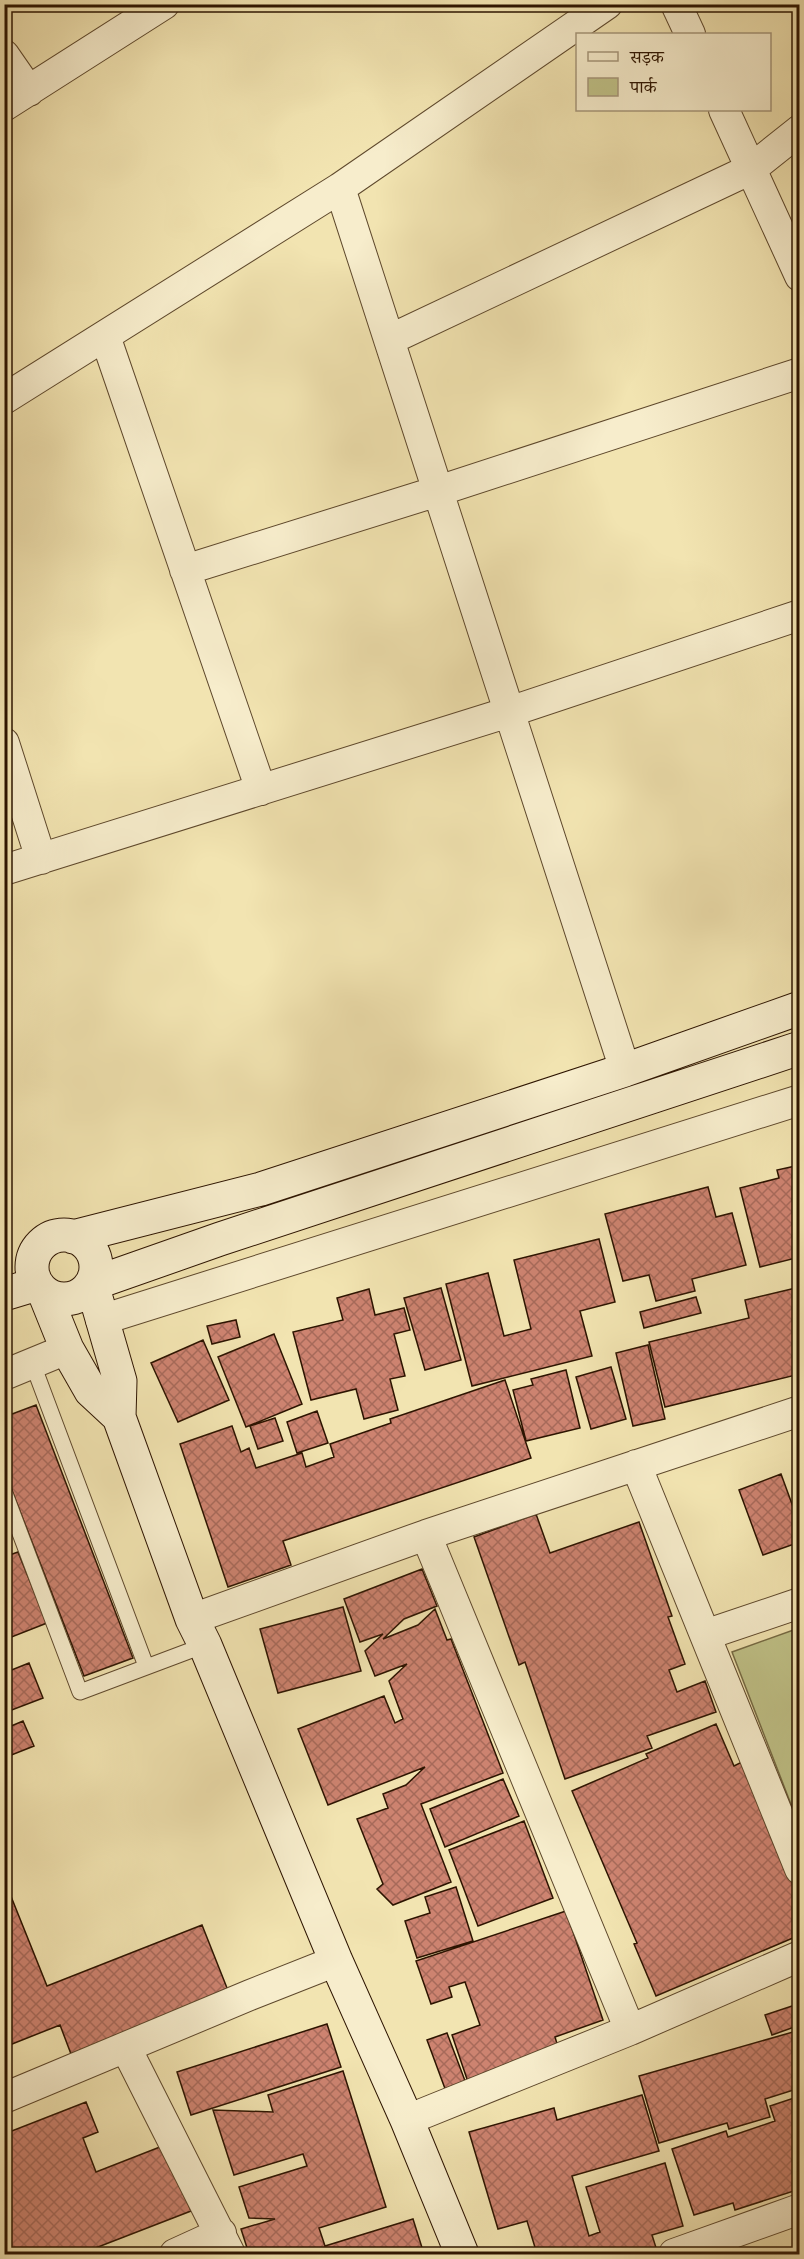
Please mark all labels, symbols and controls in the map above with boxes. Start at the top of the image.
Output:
legend [576,33,771,111]
text: सड़क [629,43,665,70]
text: पार्क [629,73,658,100]

